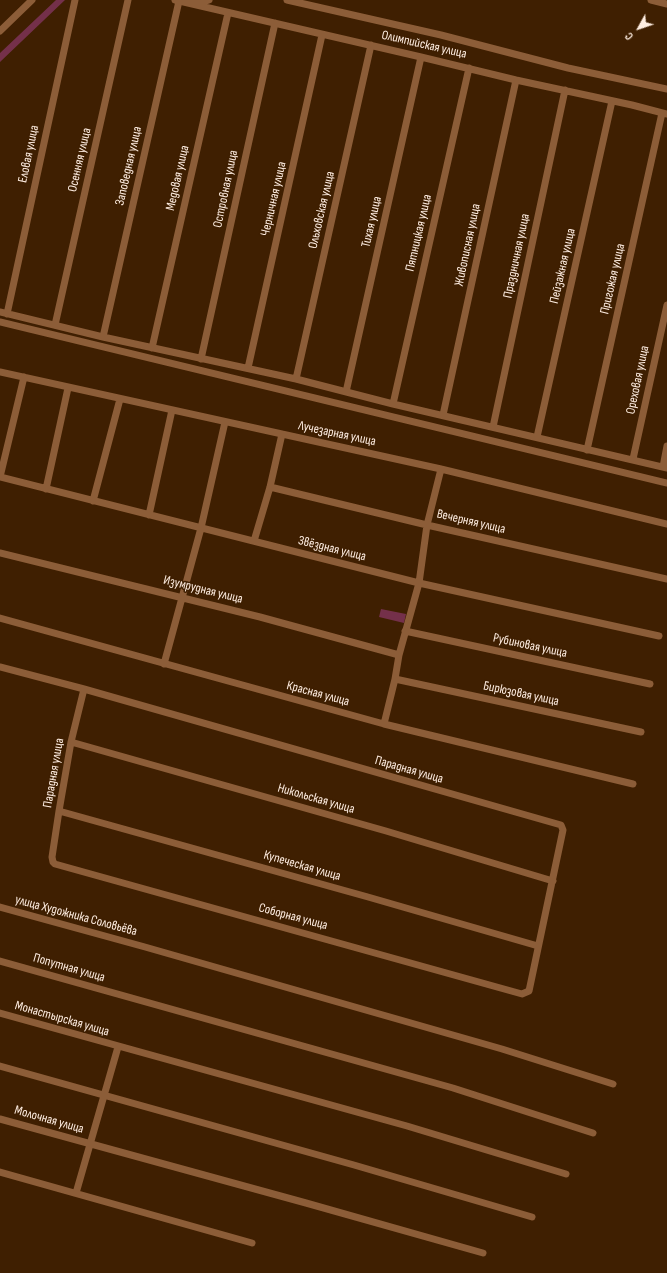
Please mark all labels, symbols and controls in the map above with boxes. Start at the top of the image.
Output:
north arrow [619,8,659,48]
street label: Олимпийская улица [380,28,468,62]
text: С [623,30,636,42]
street label: Еловая улица [15,124,43,184]
street label: Заповедная улица [112,125,146,207]
street label: Осенняя улица [65,126,95,194]
street label: Медовая улица [163,144,193,212]
street label: Островная улица [210,149,242,229]
street label: Черничная улица [258,160,290,238]
street label: Ольховская улица [306,170,338,250]
street label: Пятницкая улица [403,193,435,273]
street label: Тихая улица [359,195,385,249]
street label: Живописная улица [452,202,484,288]
street label: Праздничная улица [500,212,534,300]
street label: Пейзажная улица [547,227,579,305]
street label: Пригожая улица [597,242,629,316]
street label: Ореховая улица [623,344,653,416]
street label: Лучезарная улица [297,418,377,450]
street label: Вечерняя улица [435,507,507,537]
street label: Звёздная улица [296,533,368,565]
street label: Изумрудная улица [162,573,244,607]
street label: Рубиновая улица [492,631,568,661]
street label: Красная улица [285,678,351,710]
street label: Бирюзовая улица [482,678,560,710]
street label: Парадная улица [40,737,68,809]
street label: Парадная улица [373,753,445,787]
street label: Никольская улица [276,781,356,817]
street label: Купеческая улица [262,848,342,884]
street label: улица Художника Соловьёва [13,892,139,940]
street label: Соборная улица [257,900,329,934]
street label: Попутная улица [31,950,107,986]
street label: Монастырская улица [13,998,111,1040]
street label: Молочная улица [13,1103,85,1137]

